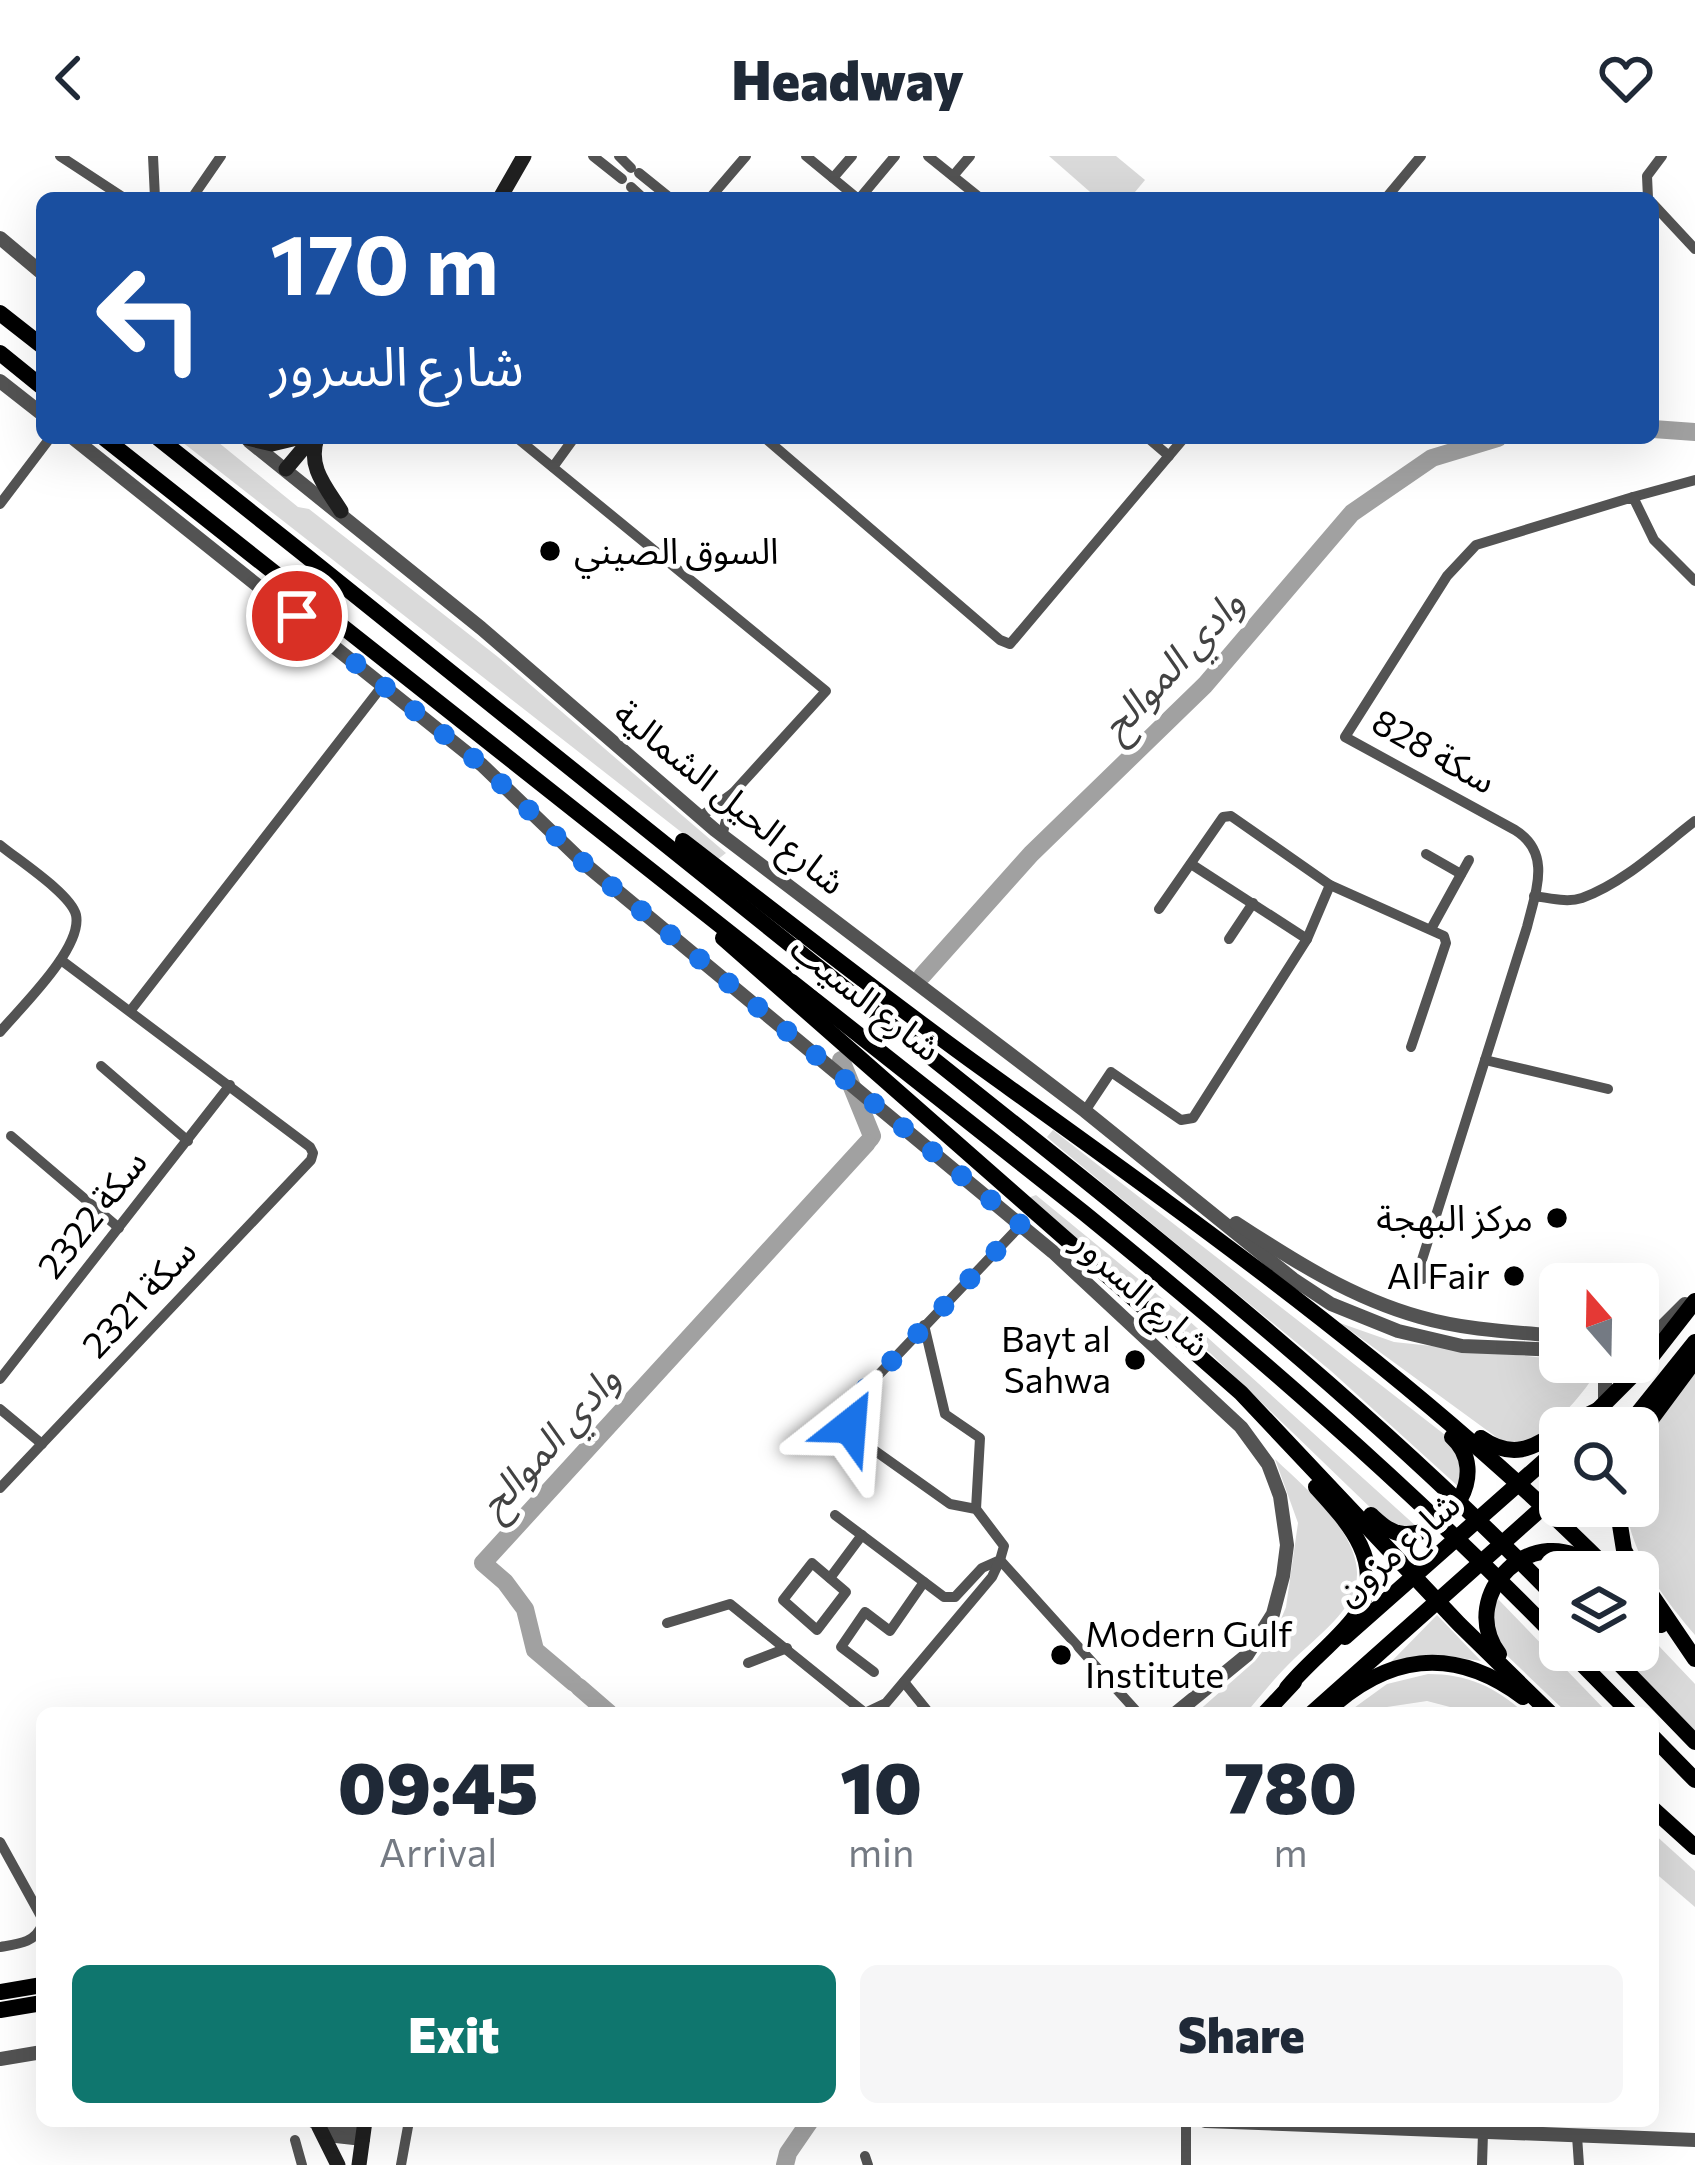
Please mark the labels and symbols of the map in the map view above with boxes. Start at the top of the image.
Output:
place label: السوق الصيني [574,527,779,579]
marker: السوق الصيني [537,538,563,564]
pin [246,565,348,667]
water label: وادي الموالح [1088,578,1259,755]
street label: شارع الحيل الشمالية [602,689,856,908]
street label: سكة 828 [1366,697,1504,801]
street label: شارع السيب [779,924,951,1074]
street label: سكة 2322 [27,1140,154,1286]
place label: مركز البهجة [1376,1194,1533,1240]
marker: مركز البهجة [1544,1205,1570,1231]
street label: شارع السرور [1060,1218,1221,1370]
street label: سكة 2321 [71,1228,204,1365]
place label: Al Fair [1387,1252,1490,1296]
marker: Al Fair [1501,1263,1527,1289]
north arrow [1539,1263,1659,1383]
place label: Bayt al Sahwa [1001,1315,1111,1400]
marker: Bayt al Sahwa [1122,1347,1148,1373]
water label: وادي الموالح [466,1354,635,1533]
position arrow [787,1363,913,1489]
street label: شارع مزون [1324,1480,1472,1618]
place label: Modern Gulf Institute [1085,1610,1293,1695]
marker: Modern Gulf Institute [1048,1642,1074,1668]

